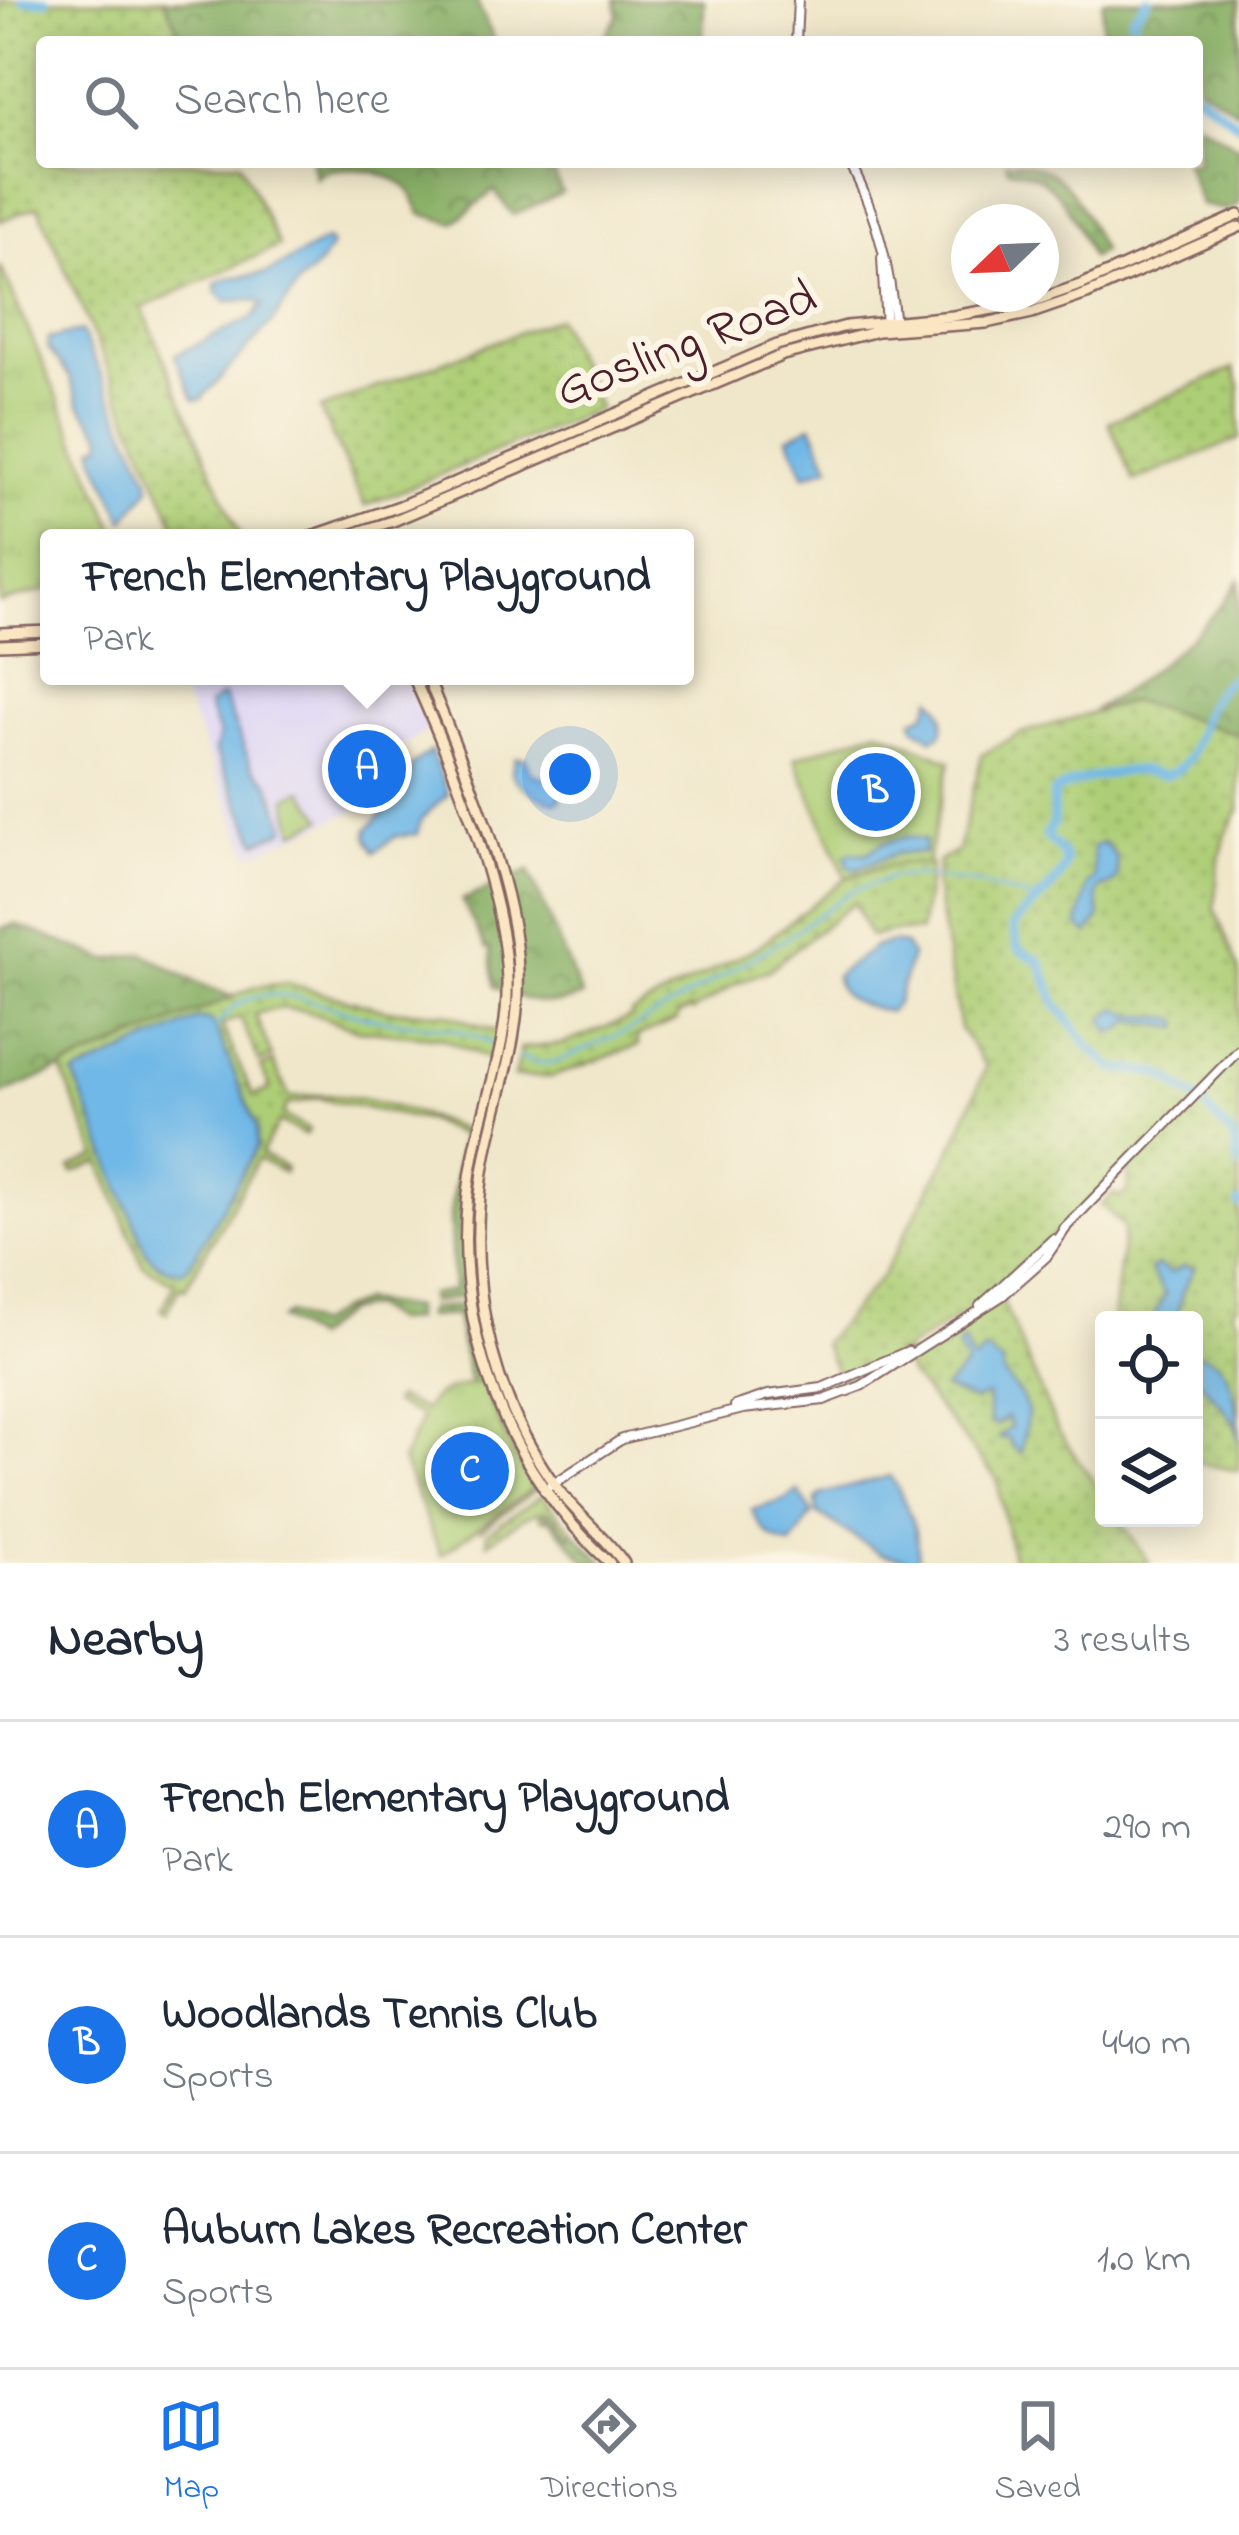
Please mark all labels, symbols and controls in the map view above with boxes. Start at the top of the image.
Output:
search box [36,36,1203,168]
icon: search [78,69,144,135]
text: Search here [174,69,390,135]
north arrow [951,204,1059,312]
street label: Gosling Road [546,262,828,430]
popup [40,529,694,685]
text: French Elementary Playground [83,546,651,612]
text: Park [83,612,154,669]
pin: A [328,724,406,814]
your location [540,744,600,804]
pin: B [837,747,915,837]
map controls [1095,1311,1203,1527]
button: locate [1095,1311,1203,1419]
button: layers [1095,1419,1203,1527]
pin: C [431,1426,509,1516]
text: Nearby [48,1604,204,1679]
text: 3 results [1054,1613,1191,1670]
text: French Elementary Playground [162,1767,729,1833]
text: A [75,1800,99,1857]
text: 290 m [1103,1800,1191,1857]
text: Park [162,1833,232,1890]
text: Woodlands Tennis Club [162,1983,597,2049]
text: B [74,2016,100,2073]
text: 440 m [1102,2016,1191,2073]
text: Sports [162,2049,274,2106]
text: Auburn Lakes Recreation Center [162,2199,747,2265]
text: C [76,2232,98,2289]
text: 1.0 km [1097,2232,1191,2289]
text: Sports [162,2265,274,2322]
tab: Map [158,2393,224,2513]
tab: Directions [541,2393,678,2513]
tab: Saved [995,2393,1081,2513]

